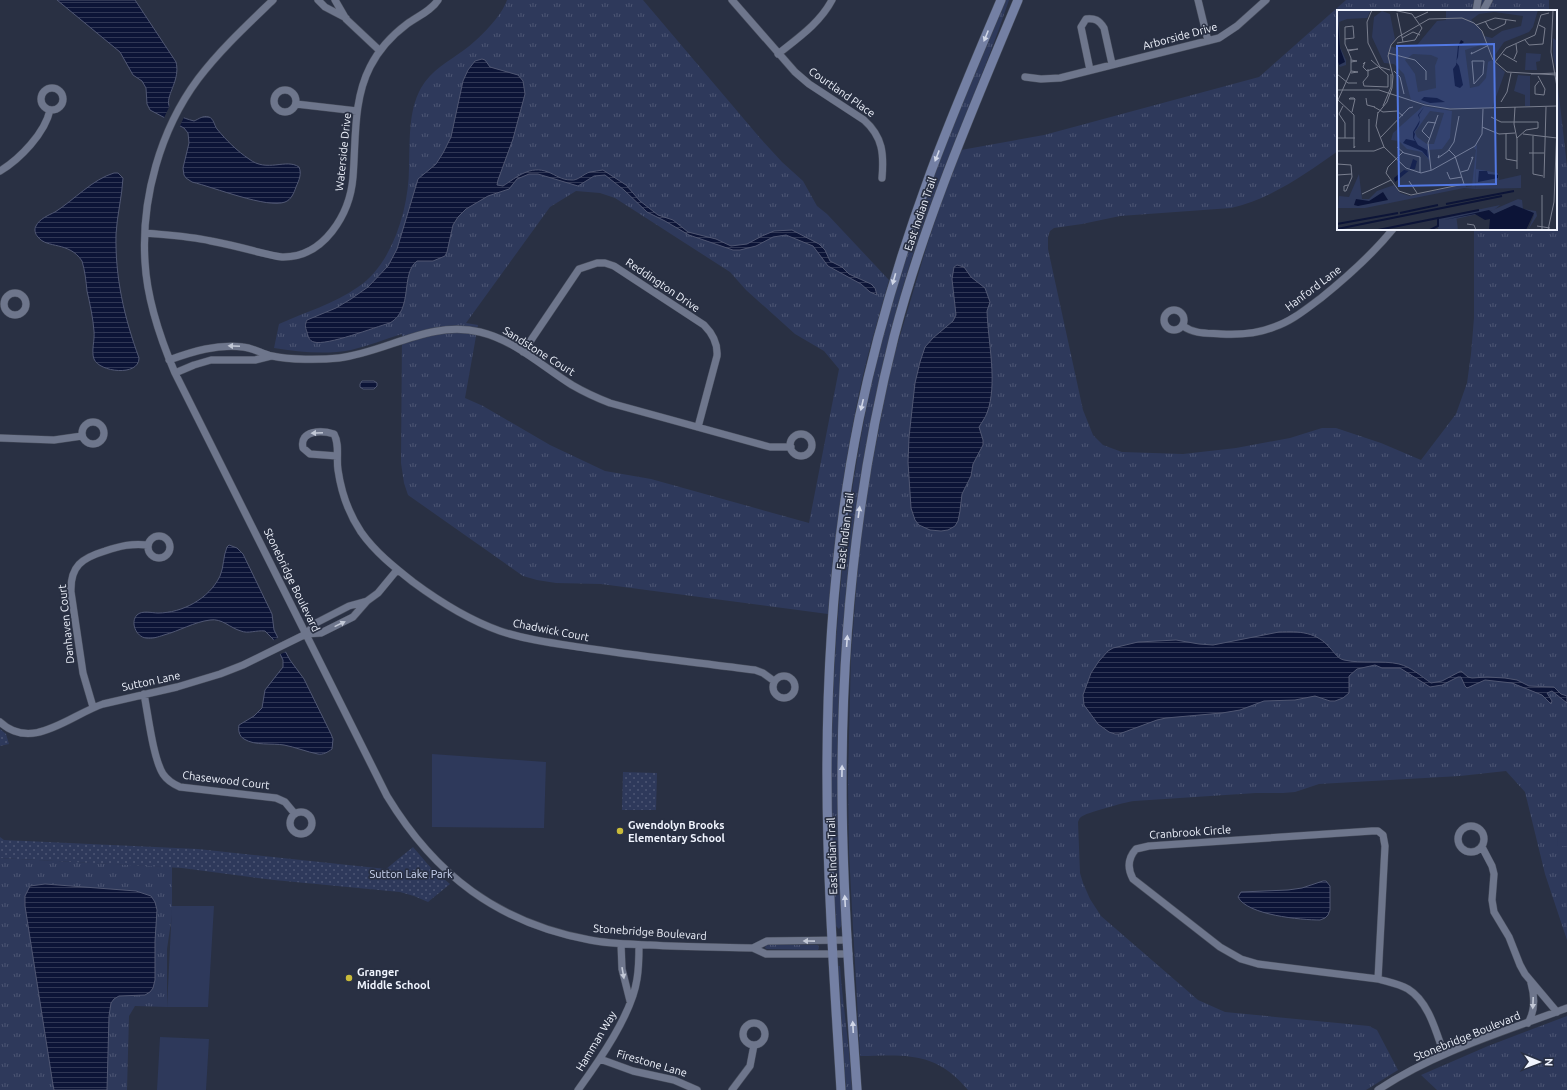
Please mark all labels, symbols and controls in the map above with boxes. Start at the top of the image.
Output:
inset map [1337,10,1557,230]
street label: Arborside Drive [1141,20,1219,52]
one-way arrow [982,31,988,43]
street label: Courtland Place [807,65,877,119]
street label: Waterside Drive [333,112,353,192]
one-way arrow [933,151,939,163]
street label: East Indian Trail [902,175,938,252]
street label: Reddington Drive [624,256,702,314]
street label: Hanford Lane [1283,263,1343,313]
one-way arrow [891,274,897,286]
street label: Sandstone Court [501,324,578,378]
one-way arrow [228,343,240,350]
one-way arrow [859,399,865,411]
one-way arrow [310,430,323,436]
street label: East Indian Trail [834,492,856,570]
one-way arrow [856,506,862,518]
street label: Stonebridge Boulevard [262,526,322,634]
street label: Danhaven Court [56,583,76,664]
street label: Chadwick Court [512,617,591,643]
one-way arrow [334,621,346,627]
one-way arrow [843,635,850,647]
street label: Sutton Lane [121,669,181,693]
one-way arrow [839,764,845,777]
street label: Chasewood Court [182,769,271,791]
street label: East Indian Trail [825,817,839,895]
place label: Gwendolyn Brooks Elementary School [628,819,726,844]
street label: Cranbrook Circle [1149,823,1231,841]
marker: Gwendolyn Brooks Elementary School [615,826,625,836]
park label: Sutton Lake Park [370,868,453,880]
one-way arrow [842,895,849,907]
street label: Stonebridge Boulevard [593,922,707,942]
one-way arrow [802,938,815,944]
place label: Granger Middle School [357,966,431,991]
one-way arrow [620,967,626,979]
marker: Granger Middle School [344,973,354,983]
one-way arrow [1530,997,1537,1009]
street label: Hamman Way [573,1008,619,1073]
street label: Stonebridge Boulevard [1412,1009,1522,1063]
one-way arrow [849,1021,856,1033]
north arrow [1519,1042,1559,1082]
street label: Firestone Lane [615,1047,689,1079]
text: N [1543,1058,1555,1066]

